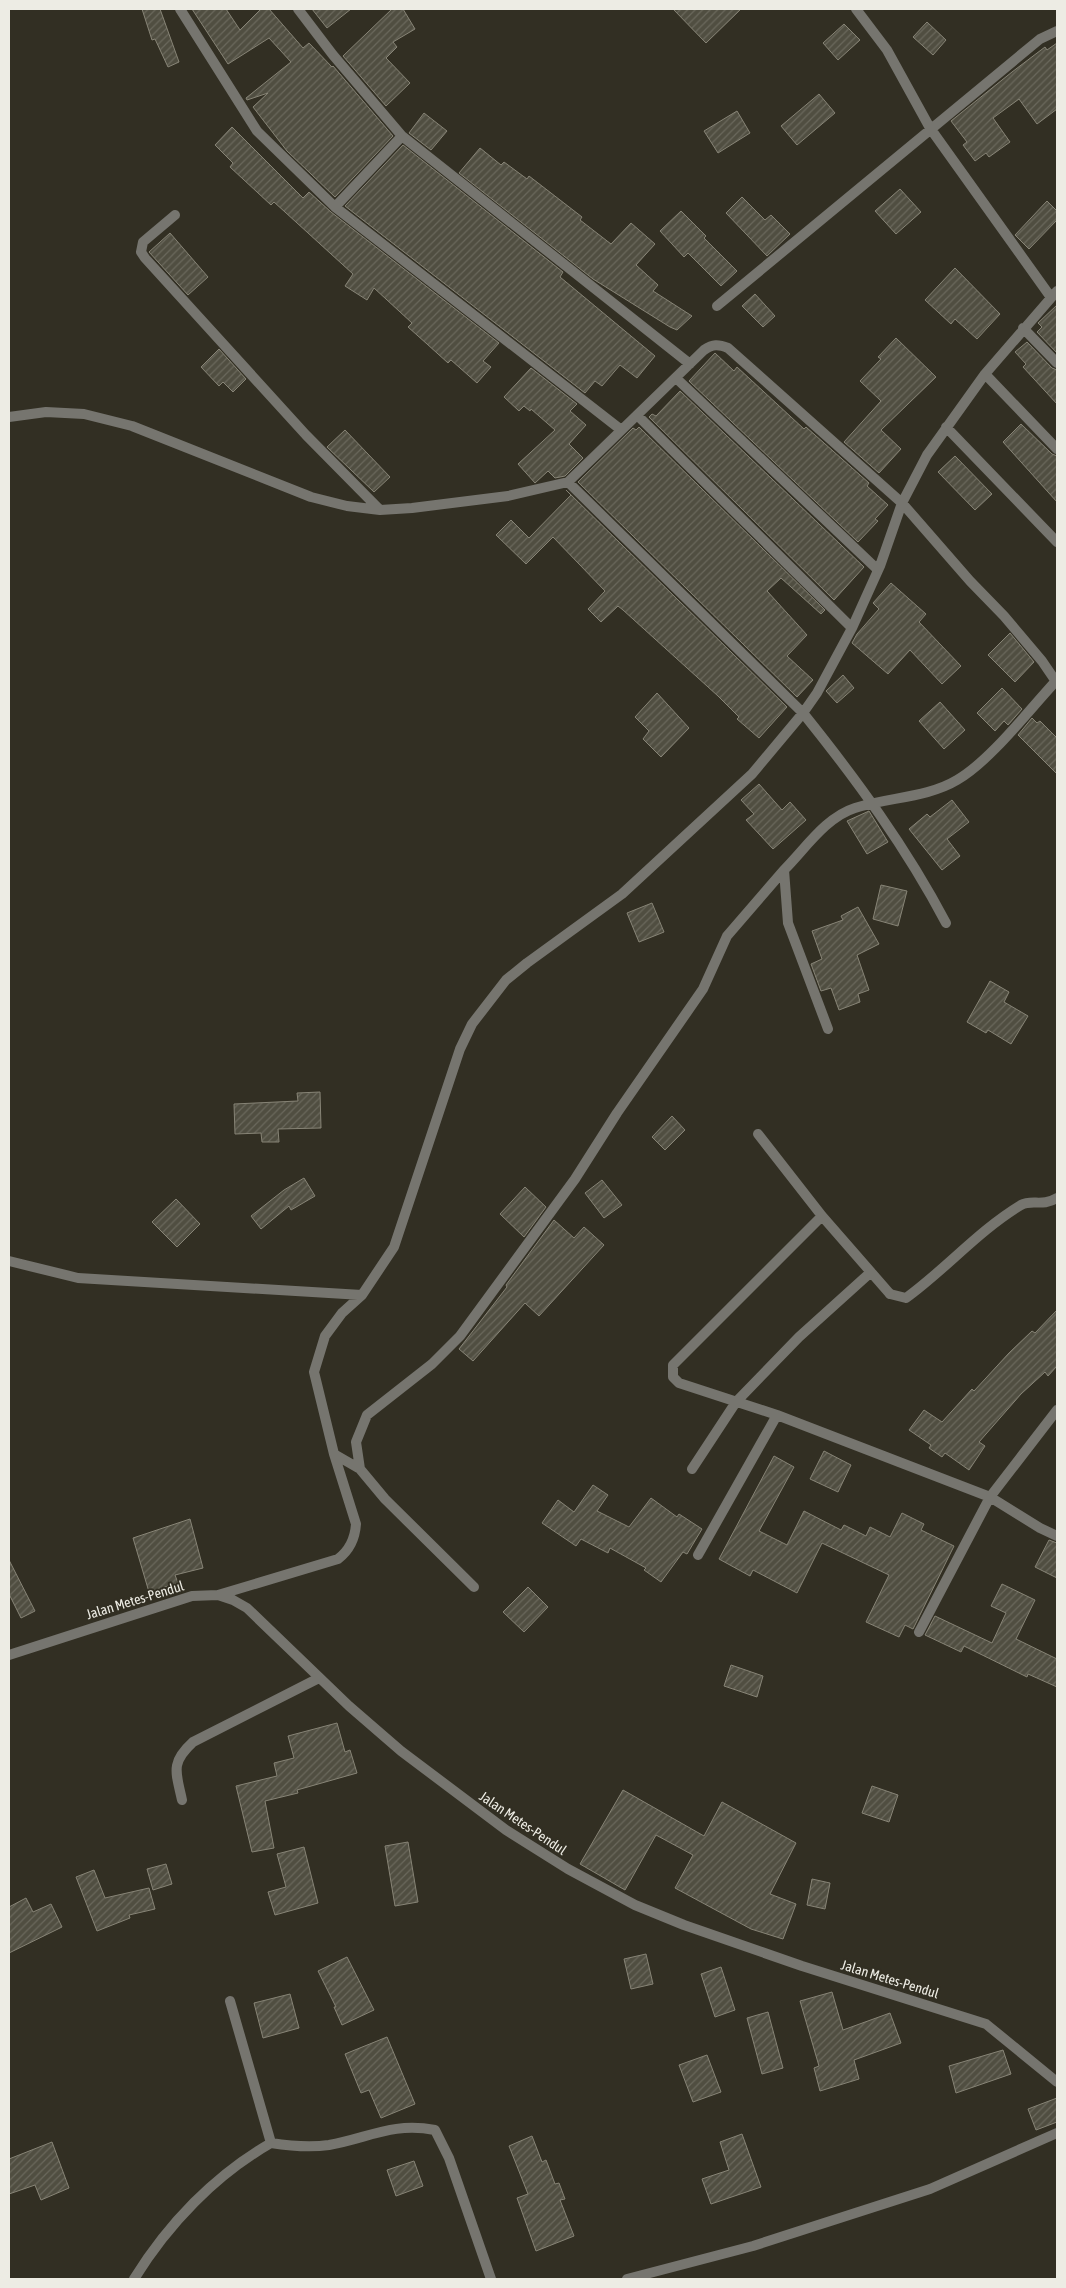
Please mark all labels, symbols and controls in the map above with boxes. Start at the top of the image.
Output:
street label: Jalan Metes-Pendul [84,1577,186,1622]
street label: Jalan Metes-Pendul [477,1788,570,1858]
street label: Jalan Metes-Pendul [839,1957,941,2002]

